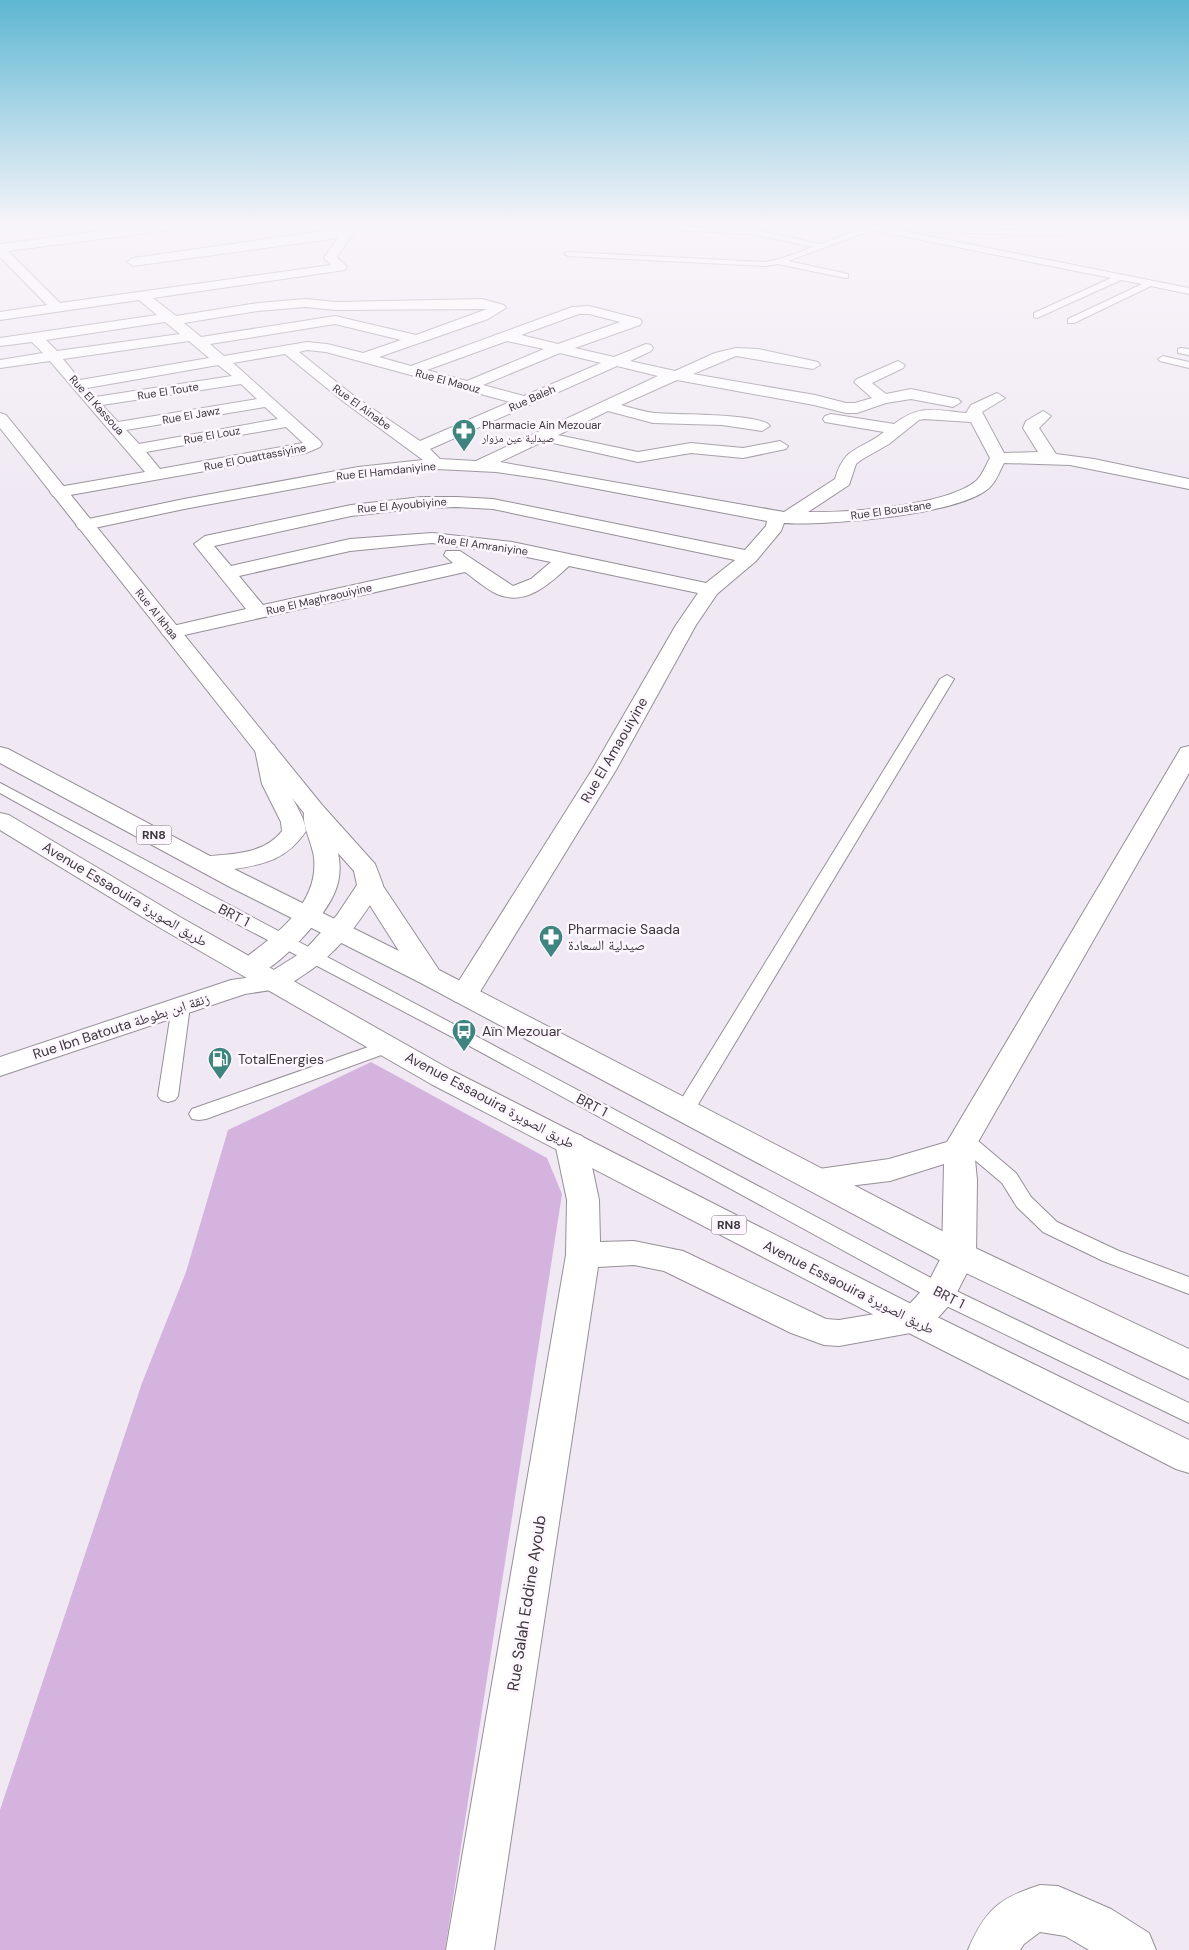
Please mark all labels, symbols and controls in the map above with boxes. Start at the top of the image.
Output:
street label: Rue El Maouz [414,366,482,396]
street label: Rue El Kassoua [66,372,128,438]
street label: Rue El Toute [136,379,200,403]
street label: Rue El Ainabe [330,381,394,433]
street label: Rue Baleh [506,382,558,414]
street label: Rue El Jawz [161,403,221,427]
pharmacy icon: Pharmacie Ain Mezouar صيدلية عين مزوار [451,418,477,452]
place label: Pharmacie Ain Mezouar صيدلية عين مزوار [481,418,601,445]
street label: Rue El Louz [183,423,241,447]
street label: Rue El Ouattassiyine [203,440,307,474]
street label: Rue El Hamdaniyine [336,459,436,483]
street label: Rue El Ayoubiyine [357,494,447,516]
street label: Rue El Boustane [850,497,932,523]
street label: Rue El Amraniyine [437,532,529,558]
street label: Rue El Maghraouiyine [265,580,373,618]
street label: Rue Al Ikhaa [132,586,182,642]
street label: Rue El Amaouiyine [576,694,652,806]
road number: RN8 [136,826,172,844]
street label: Avenue Essaouira طريق الصويرة [39,838,211,951]
street label: BRT 1 [215,900,253,930]
place label: Pharmacie Saada صيدلية السعادة [568,920,680,954]
pharmacy icon: Pharmacie Saada صيدلية السعادة [538,924,564,958]
street label: Rue Ibn Batouta زنقة ابن بطوطة [30,989,212,1063]
bus stop icon: Aïn Mezouar [451,1018,477,1052]
place label: Aïn Mezouar [482,1022,561,1040]
fuel station icon: TotalEnergies [207,1046,233,1080]
street label: Avenue Essaouira طريق الصويرة [402,1048,578,1153]
place label: TotalEnergies [238,1050,324,1068]
street label: BRT 1 [573,1089,611,1121]
road number: RN8 [712,1216,746,1234]
street label: Avenue Essaouira طريق الصويرة [760,1236,937,1339]
street label: BRT 1 [930,1282,968,1312]
street label: Rue Salah Eddine Ayoub [502,1514,551,1692]

